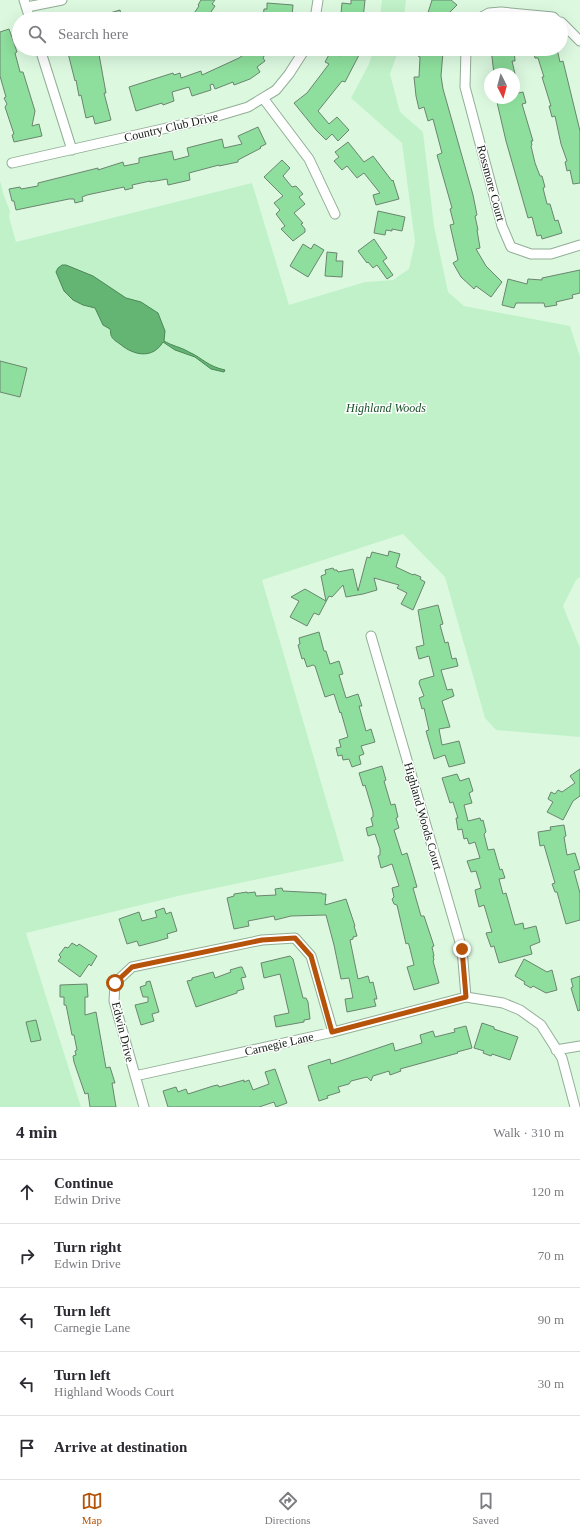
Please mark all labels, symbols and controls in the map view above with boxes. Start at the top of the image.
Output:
search box [12,12,568,56]
icon: search [26,23,48,45]
text: Search here [58,26,128,42]
north arrow [484,68,520,104]
street label: Country Club Drive [123,109,219,145]
street label: Rossmore Court [474,143,508,223]
park label: Highland Woods [345,401,426,415]
street label: Highland Woods Court [401,761,445,872]
route end [453,940,471,958]
route start [106,974,124,992]
street label: Edwin Drive [109,1000,137,1064]
street label: Carnegie Lane [243,1029,315,1059]
text: 4 min [16,1123,57,1142]
text: Walk · 310 m [493,1125,564,1140]
text: Continue [54,1175,113,1191]
icon: ahead [16,1181,38,1203]
text: 120 m [531,1184,564,1199]
text: Edwin Drive [54,1192,121,1207]
text: Turn right [54,1239,121,1255]
icon: right [16,1245,38,1267]
text: 70 m [538,1248,564,1263]
text: Edwin Drive [54,1256,121,1271]
text: Turn left [54,1303,111,1319]
icon: left [16,1309,38,1331]
text: 90 m [538,1312,564,1327]
text: Carnegie Lane [54,1320,130,1335]
text: Turn left [54,1367,111,1383]
icon: left [16,1373,38,1395]
text: 30 m [538,1376,564,1391]
text: Highland Woods Court [54,1384,174,1399]
icon: arrive [16,1437,38,1459]
text: Arrive at destination [54,1439,187,1455]
tab: Map [81,1490,103,1526]
tab: Directions [265,1490,310,1526]
tab: Saved [472,1490,499,1526]

